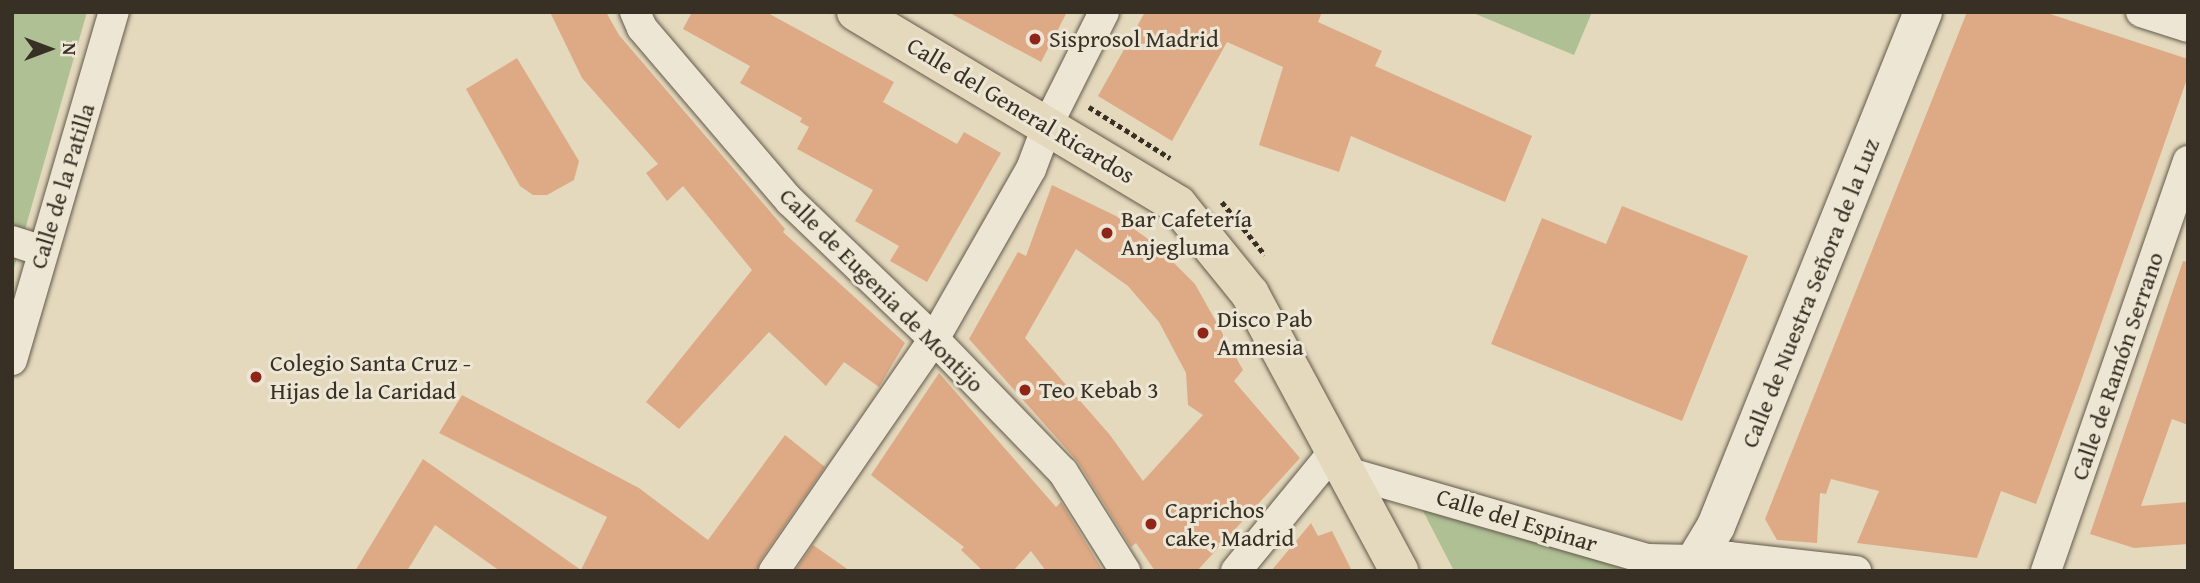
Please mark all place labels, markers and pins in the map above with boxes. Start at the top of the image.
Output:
place label: Sisprosol Madrid [1049,25,1219,53]
marker: Sisprosol Madrid [1027,31,1043,47]
place label: Bar Cafetería Anjegluma [1121,205,1252,261]
marker: Bar Cafetería Anjegluma [1099,225,1115,241]
place label: Disco Pab Amnesia [1217,305,1313,361]
marker: Disco Pab Amnesia [1195,325,1211,341]
place label: Colegio Santa Cruz - Hijas de la Caridad [270,349,471,405]
marker: Colegio Santa Cruz - Hijas de la Caridad [248,369,264,385]
place label: Teo Kebab 3 [1039,376,1159,404]
marker: Teo Kebab 3 [1017,382,1033,398]
place label: Caprichos cake, Madrid [1165,496,1294,552]
marker: Caprichos cake, Madrid [1143,516,1159,532]

